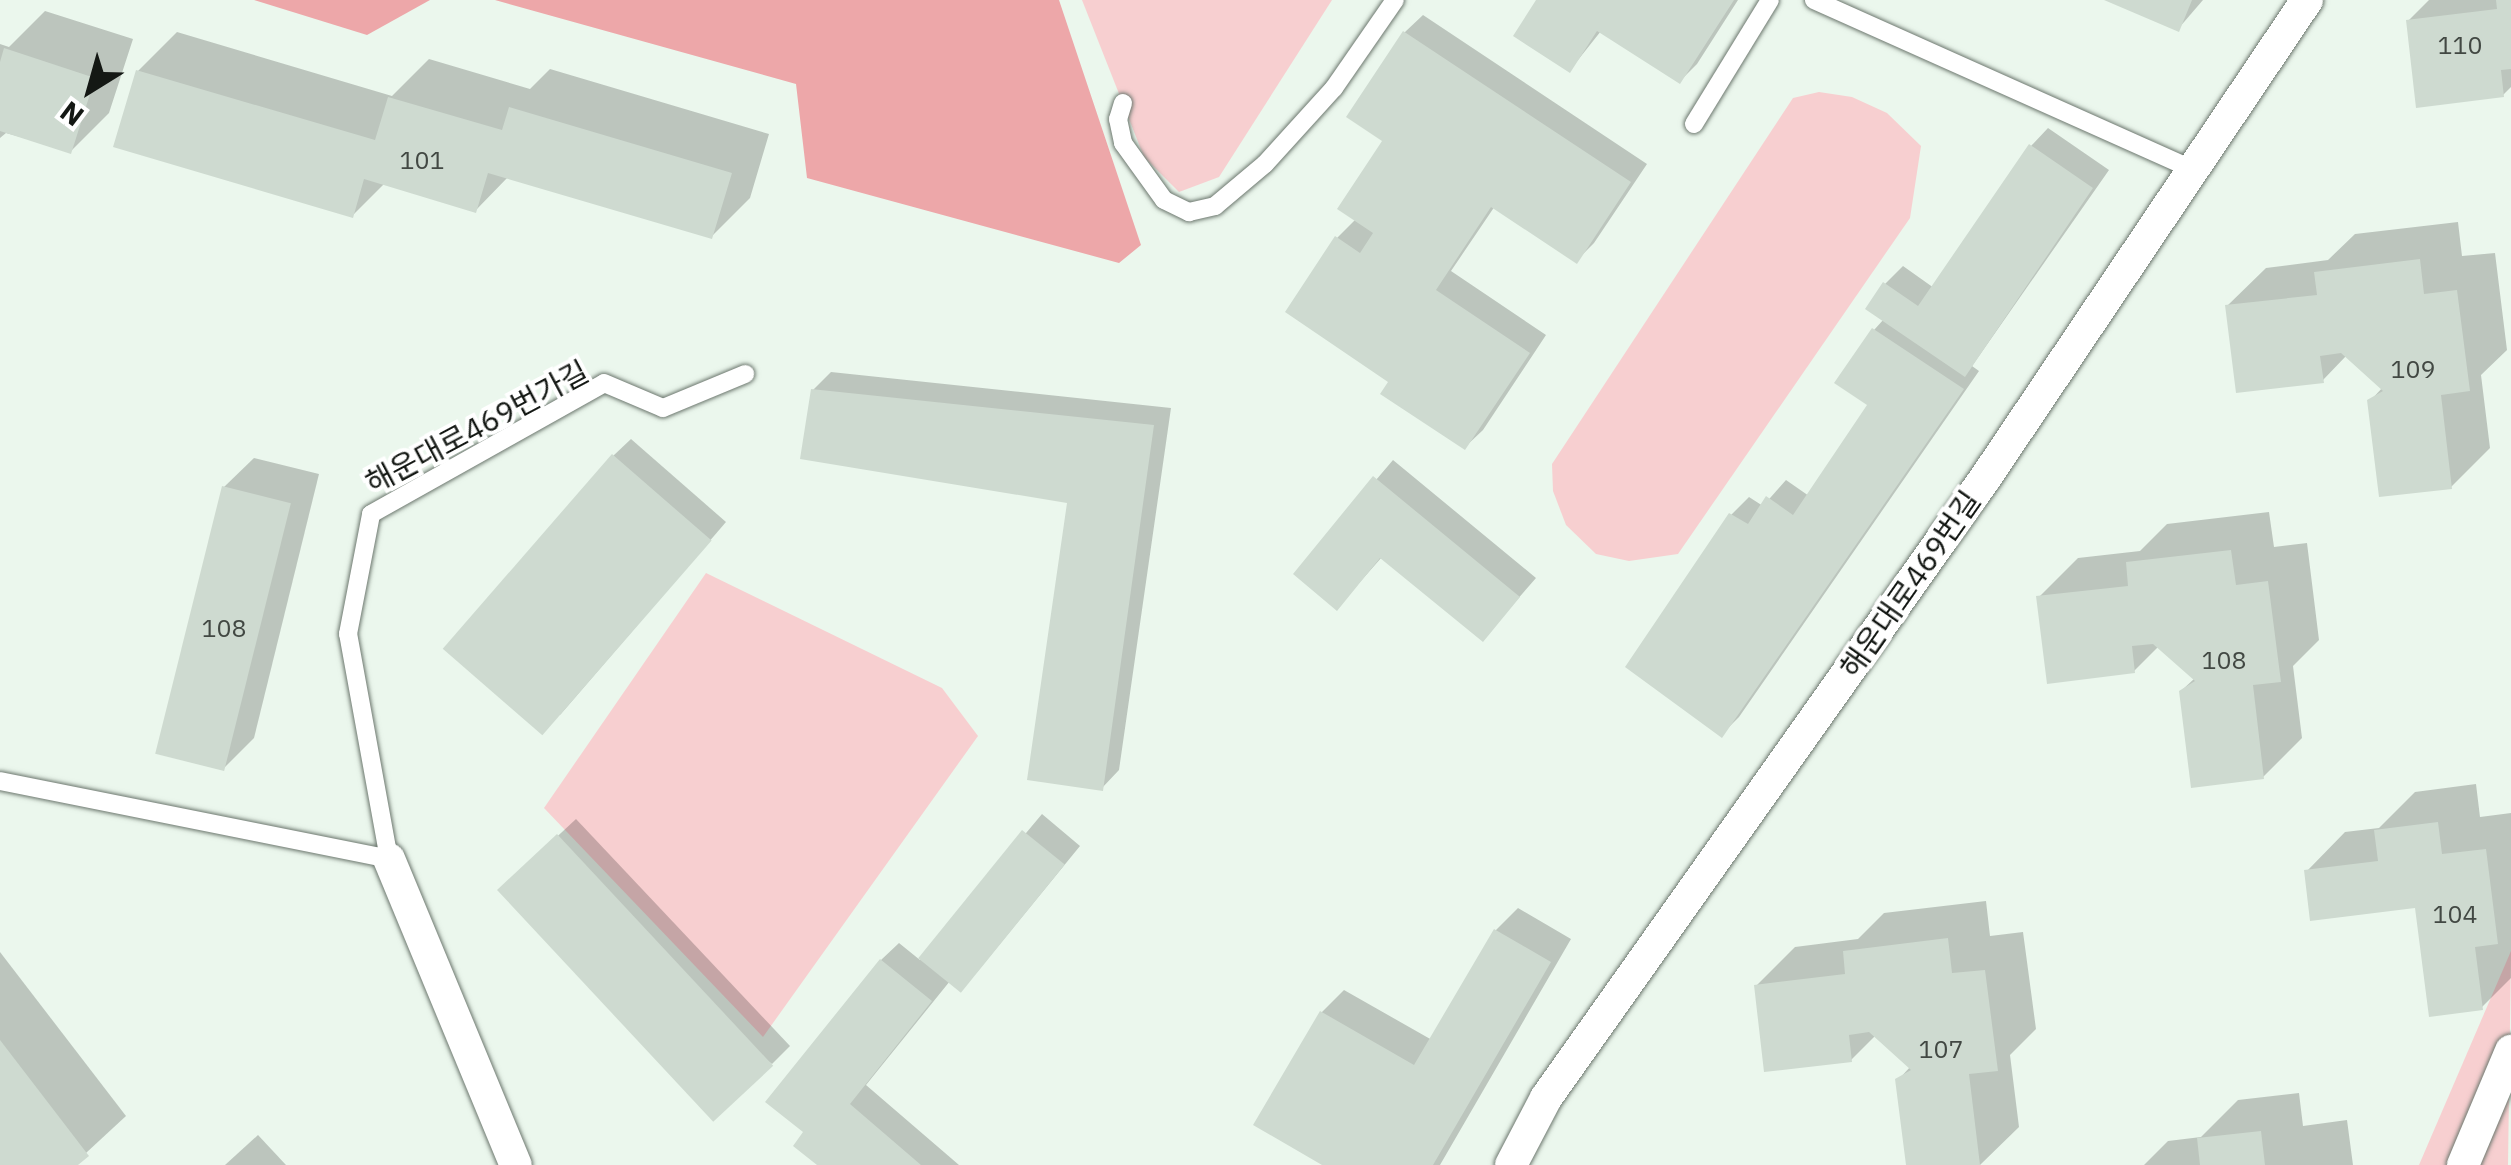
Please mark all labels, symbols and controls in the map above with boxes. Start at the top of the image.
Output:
house number: 110 [2438,30,2482,60]
north arrow [40,40,140,140]
text: N [52,93,91,135]
house number: 101 [400,145,444,175]
street label: 해운대로469번가길 [359,353,595,501]
house number: 109 [2391,354,2435,384]
street label: 해운대로469번길 [1832,484,1988,684]
house number: 108 [202,613,246,643]
house number: 108 [2202,645,2246,675]
house number: 104 [2433,899,2477,929]
house number: 107 [1919,1034,1963,1064]

